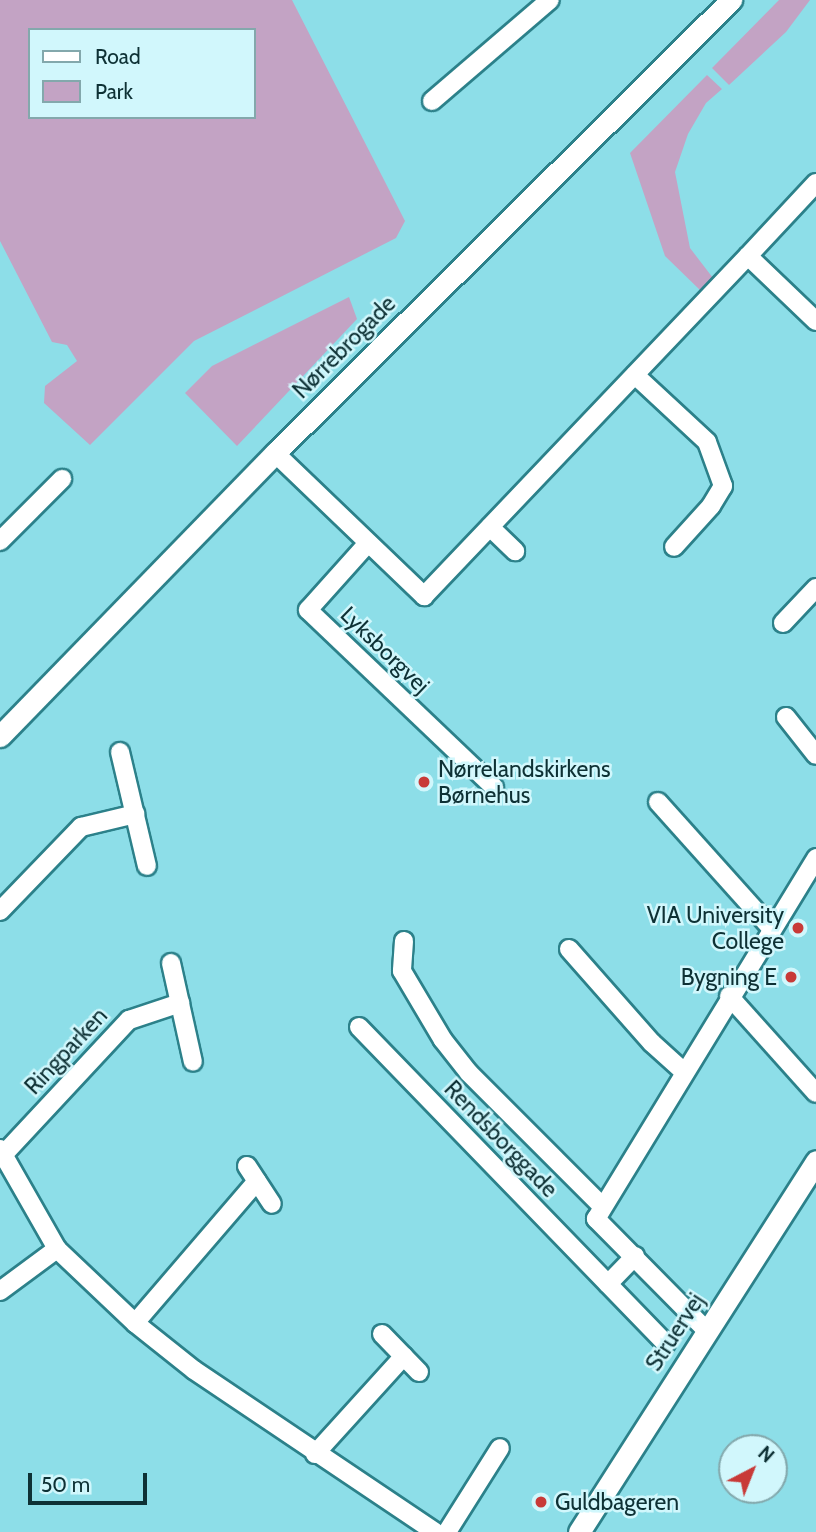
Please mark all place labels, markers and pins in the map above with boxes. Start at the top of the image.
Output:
place label: Nørrelandskirkens Børnehus [438,755,611,809]
marker: Nørrelandskirkens Børnehus [416,774,432,790]
place label: VIA University College [647,901,784,955]
marker: VIA University College [790,920,806,936]
place label: Bygning E [681,963,777,991]
marker: Bygning E [783,969,799,985]
place label: Guldbageren [555,1488,679,1516]
marker: Guldbageren [533,1494,549,1510]

